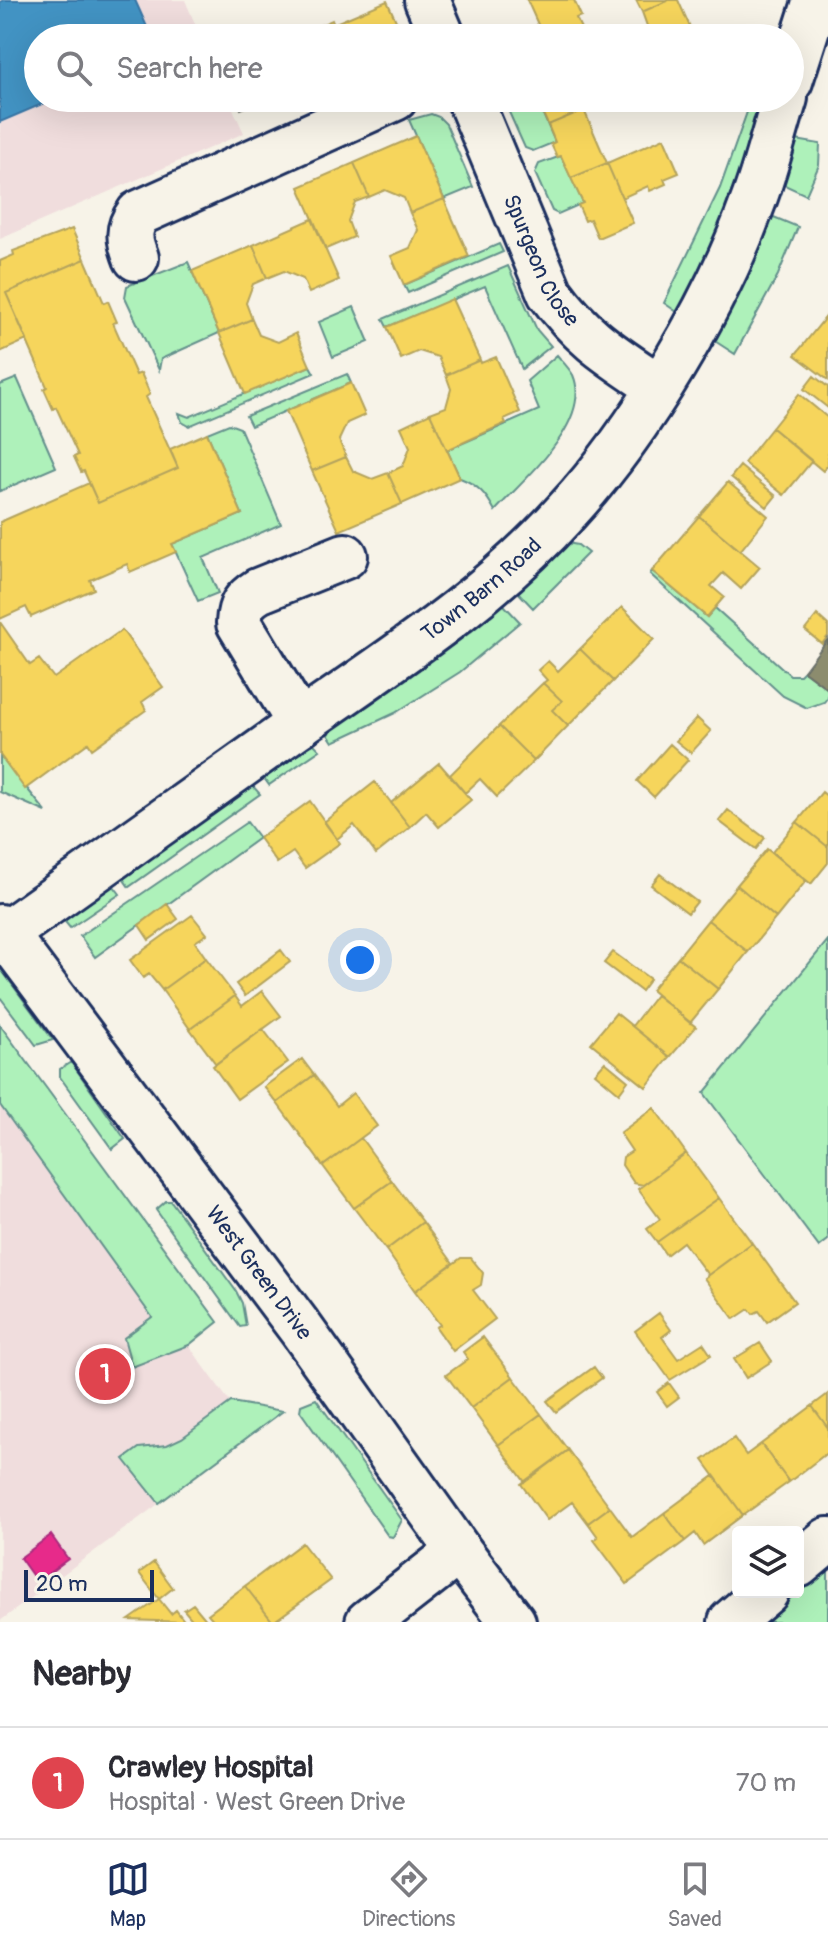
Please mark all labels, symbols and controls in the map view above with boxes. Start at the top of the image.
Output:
search box [24,24,804,112]
icon: search [52,46,96,90]
text: Search here [116,50,263,87]
street label: Spurgeon Close [497,190,585,333]
street label: Town Barn Road [416,532,548,648]
your location [340,940,380,980]
street label: West Green Drive [200,1200,318,1345]
pin: 1 [79,1344,131,1404]
map controls [732,1526,804,1598]
button: layers [732,1526,804,1598]
scale bar [24,1566,154,1602]
text: 20 m [36,1570,88,1598]
text: Nearby [32,1653,131,1696]
text: Crawley Hospital [108,1749,314,1786]
text: 1 [53,1767,63,1799]
text: 70 m [736,1767,796,1799]
text: Hospital · West Green Drive [108,1786,405,1818]
tab: Map [106,1857,150,1933]
tab: Directions [362,1857,455,1933]
tab: Saved [667,1857,722,1933]

